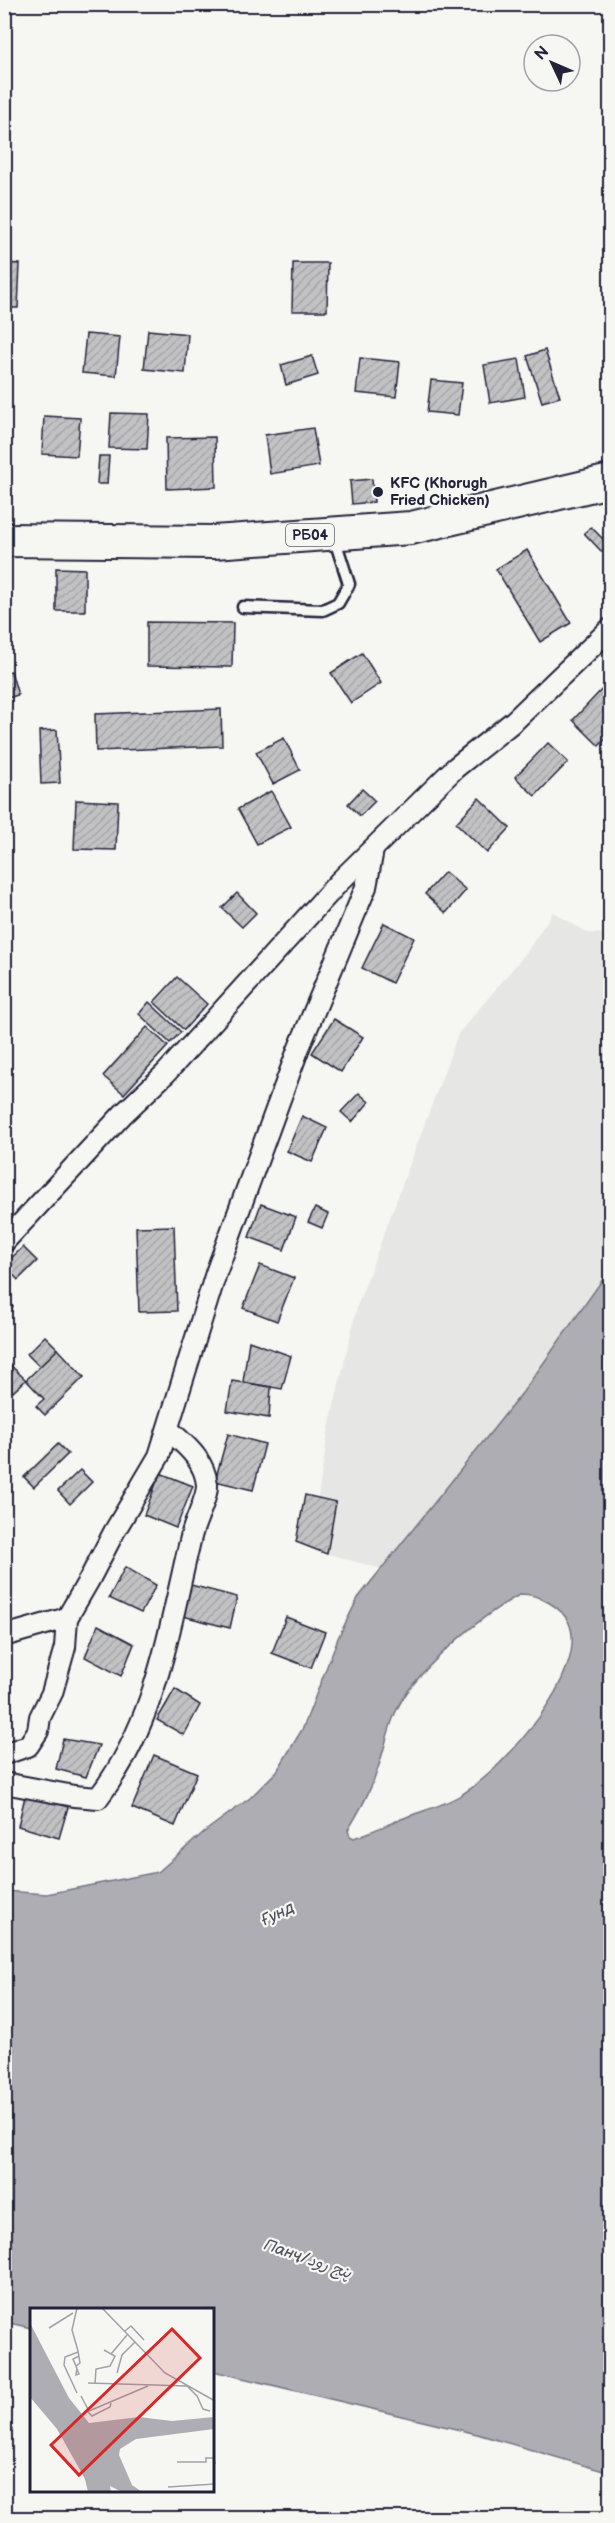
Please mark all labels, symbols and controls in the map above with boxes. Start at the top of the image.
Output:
north arrow [522,33,582,93]
text: N [531,43,553,65]
place label: KFC (Khorugh Fried Chicken) [390,474,490,510]
marker: KFC (Khorugh Fried Chicken) [371,485,385,499]
road number: РБ04 [286,524,334,546]
water label: Ғунд [258,1898,298,1931]
water label: Панҷ/پنج رود [261,2236,354,2284]
inset map [30,2308,214,2493]

